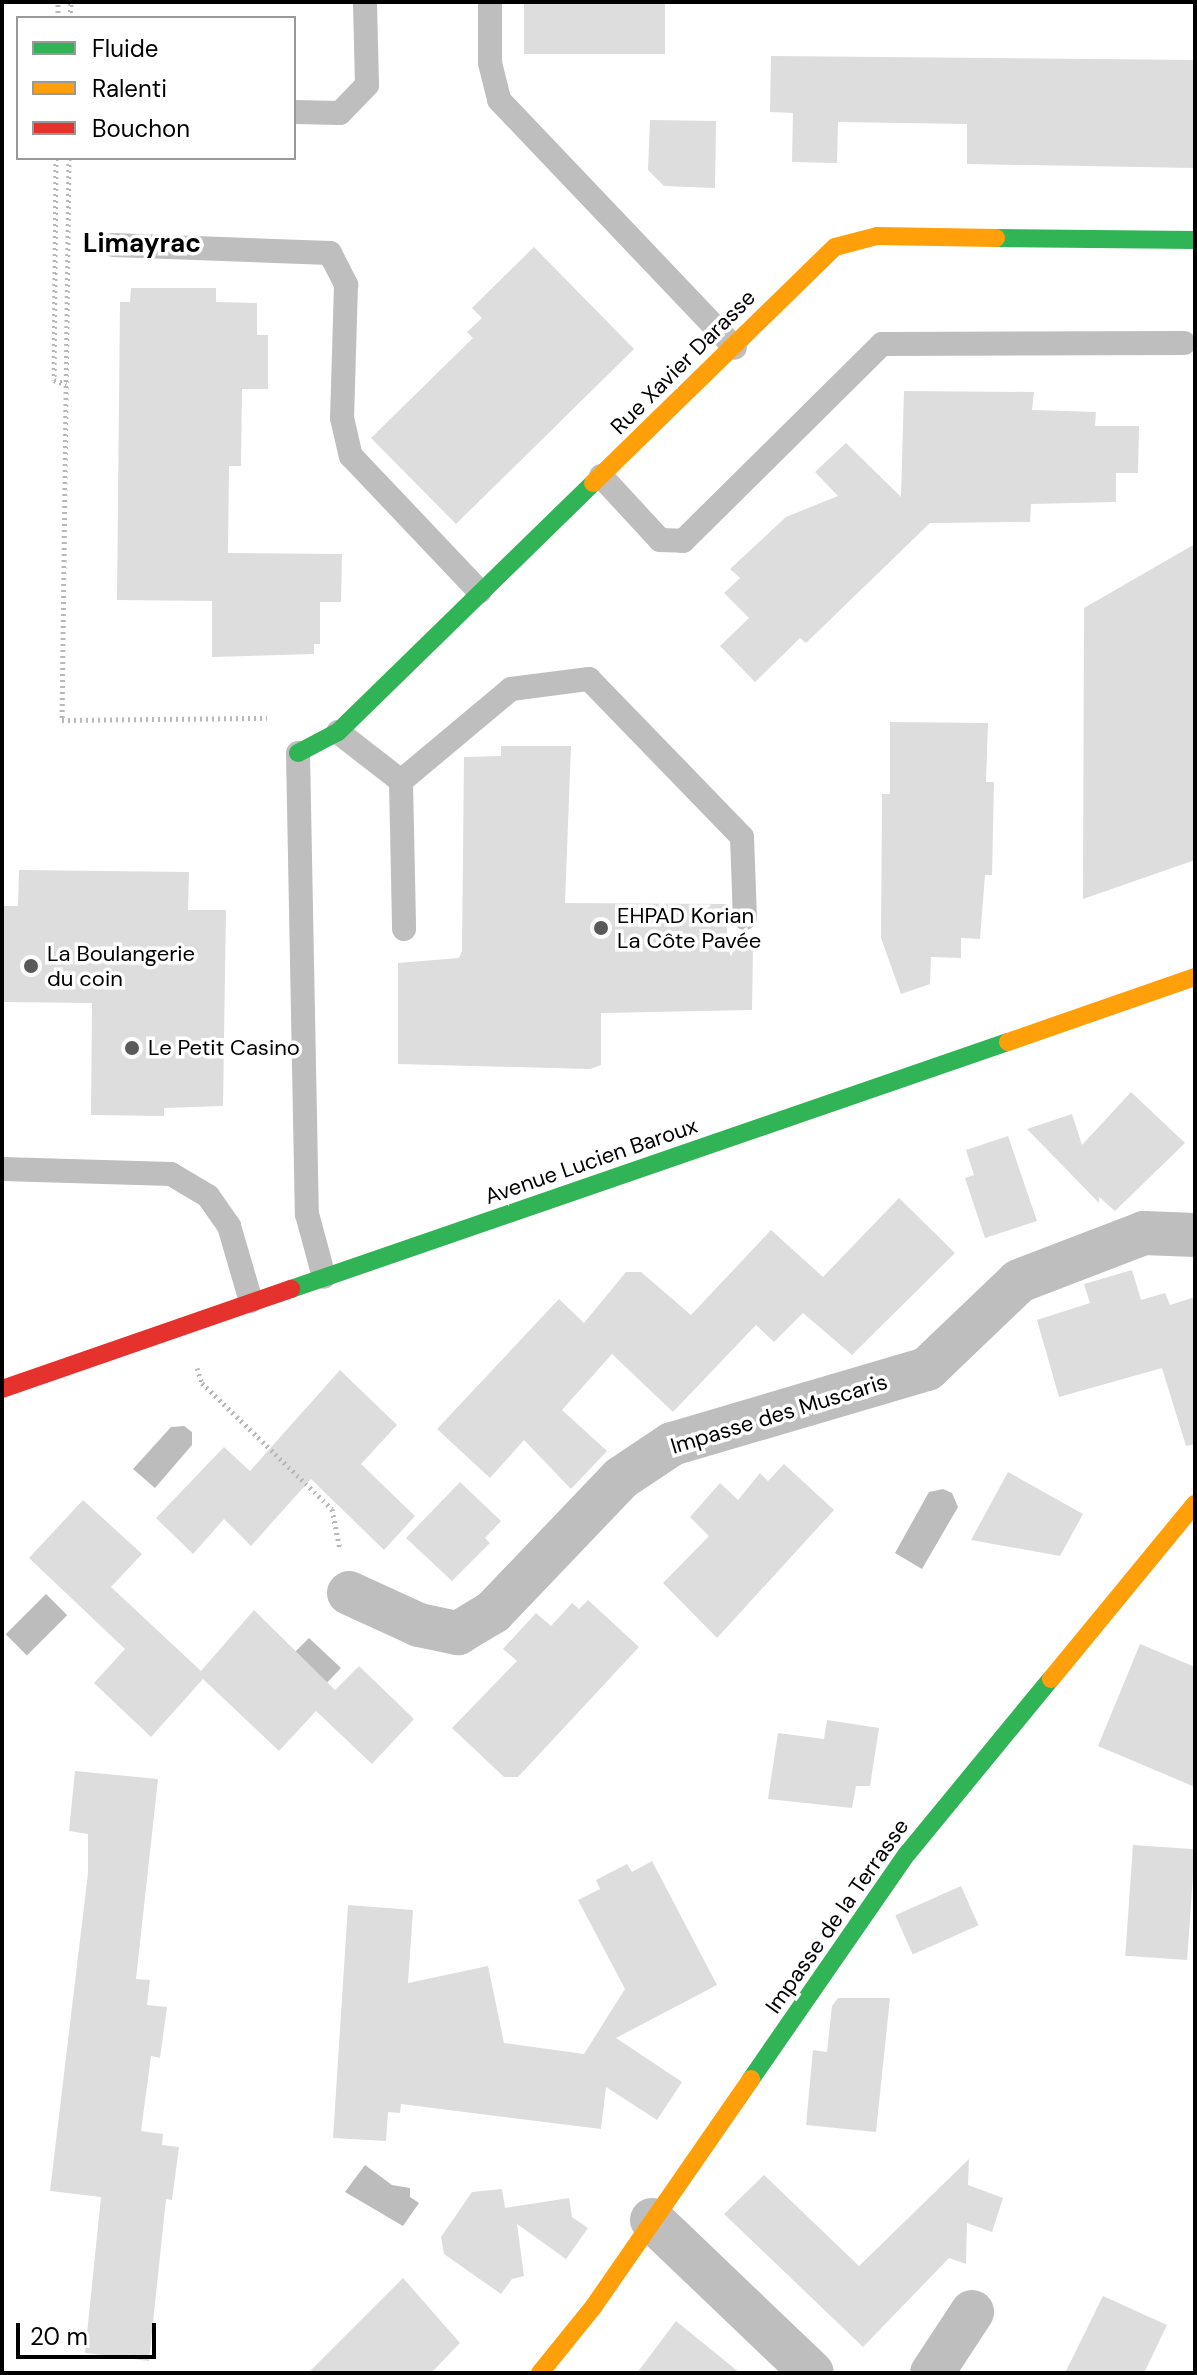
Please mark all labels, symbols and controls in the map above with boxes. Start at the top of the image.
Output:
legend [16,16,296,160]
text: Fluide [92,33,158,64]
text: Ralenti [92,73,167,104]
text: Bouchon [92,113,190,144]
district label: Limayrac [83,228,201,260]
street label: Rue Xavier Darasse [605,284,761,440]
place label: EHPAD Korian La Côte Pavée [617,902,761,954]
marker: EHPAD Korian La Côte Pavée [592,919,610,937]
place label: La Boulangerie du coin [47,940,195,992]
marker: La Boulangerie du coin [22,957,40,975]
place label: Le Petit Casino [148,1035,300,1061]
marker: Le Petit Casino [123,1039,141,1057]
street label: Avenue Lucien Baroux [481,1112,701,1210]
street label: Impasse des Muscaris [667,1368,891,1460]
street label: Impasse de la Terrasse [760,1814,914,2018]
scale bar [20,2307,160,2357]
text: 20 m [30,2321,88,2352]

